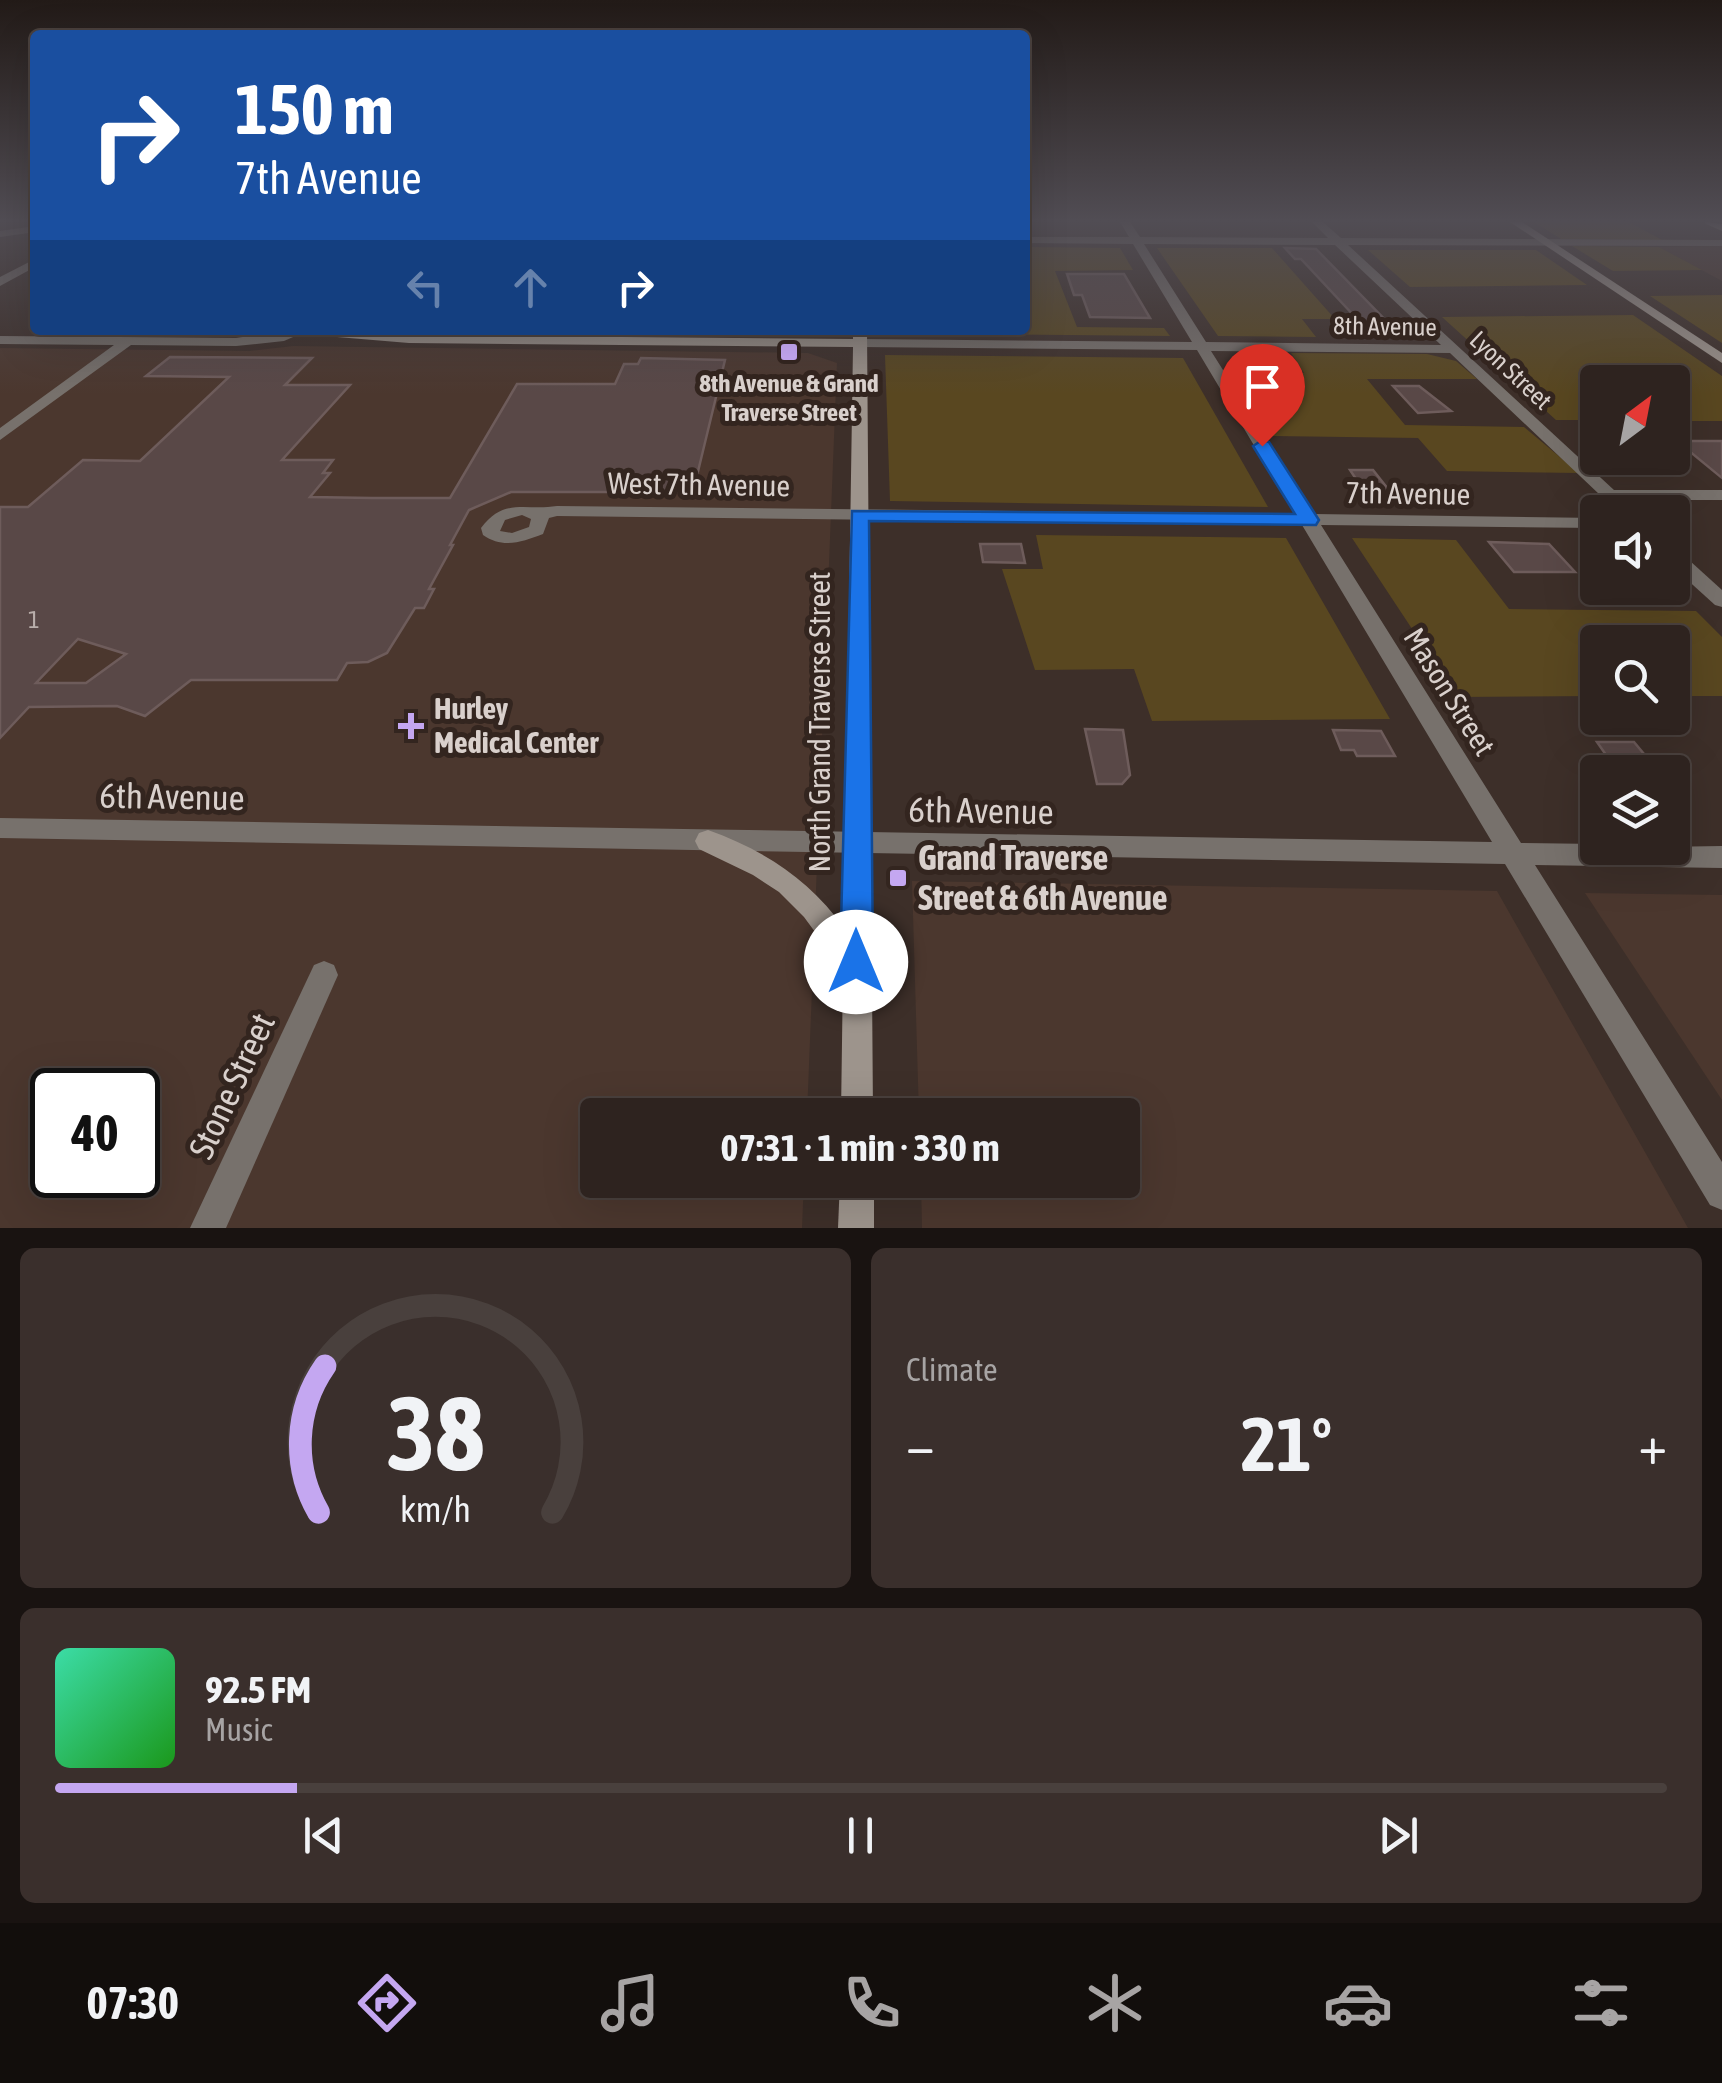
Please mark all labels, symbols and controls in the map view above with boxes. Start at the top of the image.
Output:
text: 150 m [235,69,394,149]
icon: right [70,70,200,200]
text: 7th Avenue [235,152,422,204]
icon: left [398,260,453,315]
icon: ahead [503,260,558,315]
icon: right [608,260,663,315]
street label: 8th Avenue [1333,311,1437,341]
street label: Lyon Street [1464,325,1558,415]
marker: 8th Avenue & Grand Traverse Street [778,341,800,363]
pin [1220,344,1305,447]
icon: arrive [1235,359,1290,414]
north arrow [1580,365,1690,475]
map controls [1580,365,1690,865]
place label: 8th Avenue & Grand Traverse Street [699,369,879,426]
street label: West 7th Avenue [608,465,790,503]
street label: 7th Avenue [1346,475,1471,511]
button: sound [1580,495,1690,605]
street label: North Grand Traverse Street [802,572,836,872]
house number: 1 [28,605,40,633]
street label: Mason Street [1397,622,1502,761]
button: search [1580,625,1690,735]
place label: Hurley Medical Center [434,691,599,759]
marker: Hurley Medical Center [398,713,424,739]
button: layers [1580,755,1690,865]
street label: 6th Avenue [99,775,245,817]
street label: 6th Avenue [908,789,1054,831]
place label: Grand Traverse Street & 6th Avenue [918,837,1168,917]
marker: Grand Traverse Street & 6th Avenue [887,867,909,889]
position arrow [804,910,908,1014]
street label: Stone Street [180,1007,282,1164]
speed limit sign: 40 [30,1068,160,1198]
text: 07:31 · 1 min · 330 m [720,1126,1000,1169]
text: Climate [906,1351,998,1388]
text: 38 [387,1373,484,1492]
text: 21° [1241,1401,1332,1487]
text: − [906,1413,935,1476]
text: + [1638,1413,1667,1476]
text: km/h [400,1489,471,1530]
text: 92.5 FM [205,1668,311,1711]
text: Music [205,1711,272,1748]
icon: previous [296,1808,351,1863]
icon: pause [833,1808,888,1863]
icon: next [1371,1808,1426,1863]
icon: directions [352,1968,422,2038]
icon: music [595,1968,665,2038]
icon: phone [837,1968,907,2038]
icon: climate [1080,1968,1150,2038]
icon: car [1323,1968,1393,2038]
icon: filters [1566,1968,1636,2038]
text: 07:30 [86,1977,179,2029]

